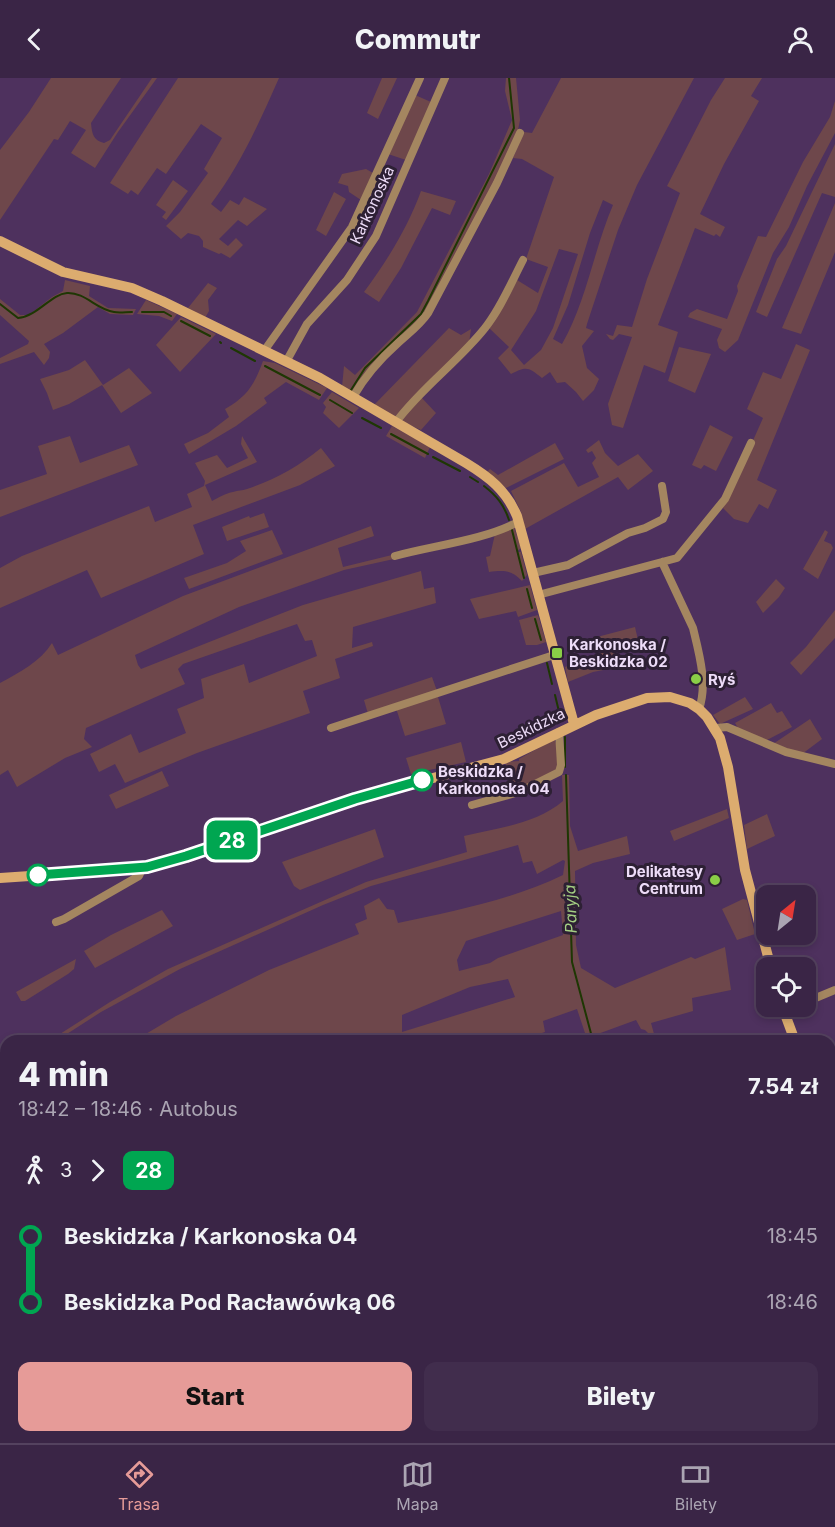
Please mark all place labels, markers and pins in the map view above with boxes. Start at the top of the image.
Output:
place label: Karkonoska / Beskidzka 02 [569,635,668,671]
marker: Karkonoska / Beskidzka 02 [550,646,564,660]
place label: Ryś [708,670,735,689]
marker: Ryś [689,672,703,686]
place label: Beskidzka / Karkonoska 04 [438,762,550,798]
marker: Beskidzka / Karkonoska 04 [411,769,433,791]
place label: Delikatesy Centrum [626,862,703,898]
unlabelled marker [27,864,49,886]
marker: Delikatesy Centrum [708,873,722,887]

